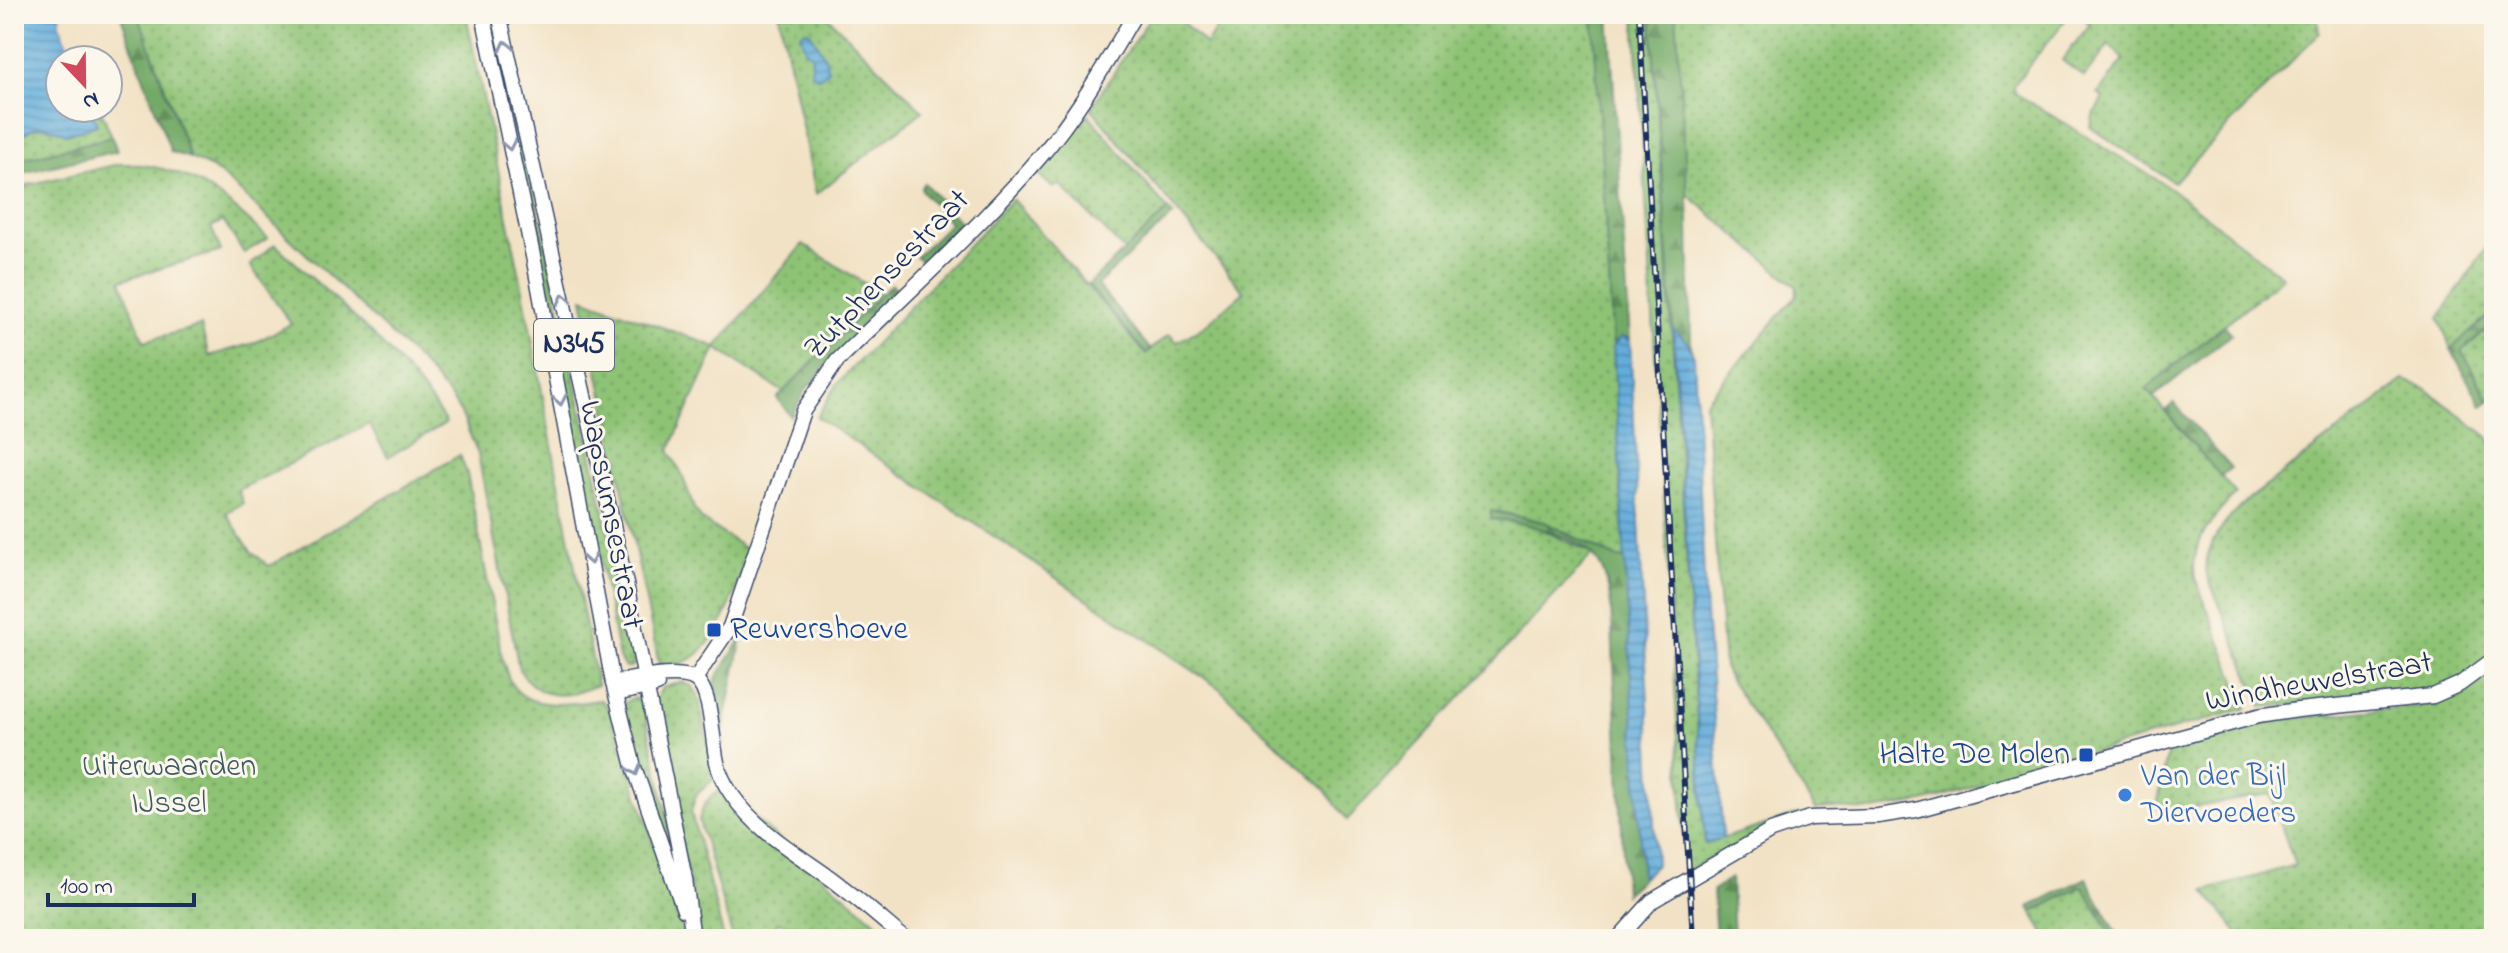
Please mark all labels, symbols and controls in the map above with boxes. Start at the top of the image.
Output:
one-way arrow [498,39,515,53]
north arrow [44,44,124,124]
text: N [77,82,103,117]
one-way arrow [500,138,517,152]
street label: Zutphensestraat [794,179,982,371]
one-way arrow [556,293,573,307]
road number: N345 [534,319,614,371]
one-way arrow [551,394,568,407]
street label: Wapsumsestraat [565,397,655,633]
one-way arrow [580,552,597,566]
place label: Reuvershoeve [730,607,909,654]
marker: Reuvershoeve [705,621,723,639]
street label: Windheuvelstraat [2202,640,2436,726]
place label: Halte De Molen [1879,732,2070,779]
park label: Uiterwaarden IJssel [82,744,256,828]
marker: Halte De Molen [2077,746,2095,764]
place label: Van der Bijl Diervoeders [2140,754,2296,838]
one-way arrow [626,762,642,776]
marker: Van der Bijl Diervoeders [2116,786,2134,804]
scale bar [48,857,194,907]
text: 100 m [60,870,113,905]

